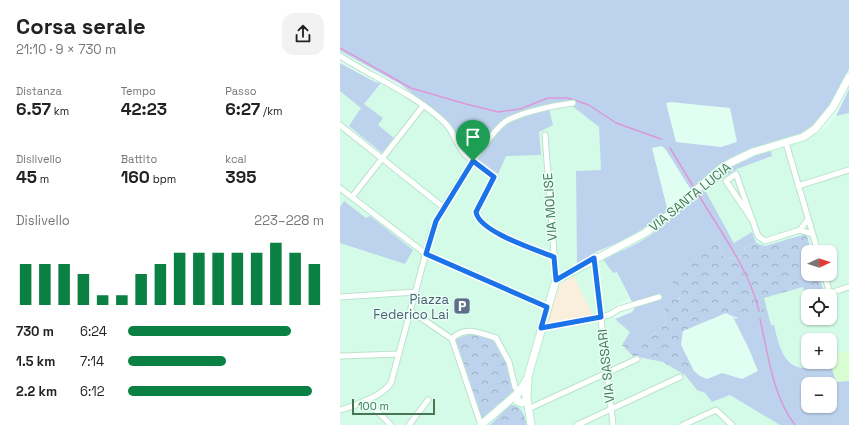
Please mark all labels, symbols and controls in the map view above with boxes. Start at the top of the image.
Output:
text: Corsa serale [16,12,146,40]
button: share [282,13,324,55]
text: 21:10 · 9 × 730 m [16,41,116,58]
text: Distanza [16,84,62,98]
text: Tempo [121,84,156,98]
text: Passo [225,84,257,98]
text: 6.57 [16,98,51,120]
text: 42:23 [121,98,167,120]
text: 6:27 [225,98,260,120]
text: km [51,104,69,118]
text: /km [260,104,283,118]
pin [456,120,490,161]
icon: arrive [462,126,484,148]
text: Dislivello [16,152,62,166]
text: Battito [121,152,157,166]
text: kcal [225,152,247,166]
street label: VIA SANTA LUCIA [646,159,734,235]
text: 45 [16,166,37,188]
text: 160 [121,166,150,188]
text: 395 [225,166,256,188]
text: m [37,172,49,186]
text: bpm [150,172,176,186]
street label: VIA MOLISE [539,172,561,242]
text: Dislivello [16,212,70,229]
text: 223–228 m [254,212,324,229]
north arrow [801,245,837,281]
map controls [801,245,837,413]
button: locate [801,289,837,325]
place label: Piazza Federico Lai [373,291,450,323]
parking icon: Piazza Federico Lai [452,296,472,316]
text: 730 m [16,323,54,340]
text: 6:24 [80,323,107,340]
street label: VIA SASSARI [594,328,618,404]
button: + [801,333,837,369]
text: 1.5 km [16,353,55,370]
text: 7:14 [80,353,104,370]
button: − [801,377,837,413]
text: 2.2 km [16,383,57,400]
text: 6:12 [80,383,105,400]
scale bar [352,397,435,416]
text: 100 m [358,399,389,413]

